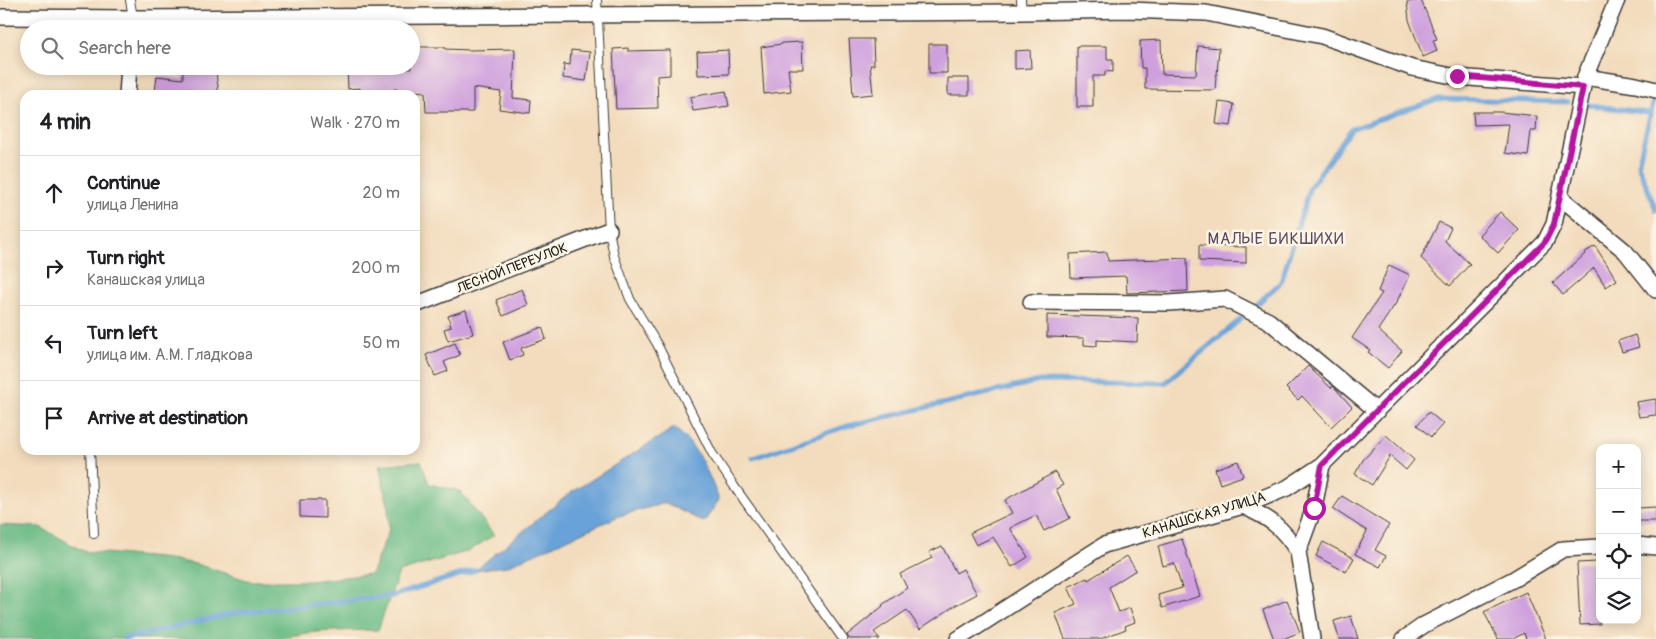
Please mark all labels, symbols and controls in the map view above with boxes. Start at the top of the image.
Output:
search box [20,20,420,75]
icon: search [38,34,66,62]
text: Search here [78,36,171,60]
route end [1446,65,1469,88]
text: 4 min [40,109,91,136]
text: Walk · 270 m [310,113,400,133]
text: Continue [87,171,160,195]
icon: ahead [40,179,68,207]
text: 20 m [362,183,400,203]
text: улица Ленина [87,195,178,215]
district label: МАЛЫЕ БИКШИХИ [1207,229,1345,249]
street label: ЛЕСНОЙ ПЕРЕУЛОК [453,239,570,297]
text: Turn right [87,246,165,270]
icon: right [40,254,68,282]
text: 200 m [352,258,400,278]
text: Канашская улица [87,270,205,290]
text: Turn left [87,321,157,345]
icon: left [40,329,68,357]
text: 50 m [363,333,400,353]
text: улица им. А.М. Гладкова [87,345,253,365]
icon: arrive [40,404,68,432]
text: Arrive at destination [87,406,248,430]
map controls [1596,444,1641,624]
button: + [1596,444,1641,489]
street label: КАНАШСКАЯ УЛИЦА [1140,488,1268,542]
button: − [1596,489,1641,534]
route start [1303,497,1326,520]
button: locate [1596,534,1641,579]
button: layers [1596,579,1641,624]

